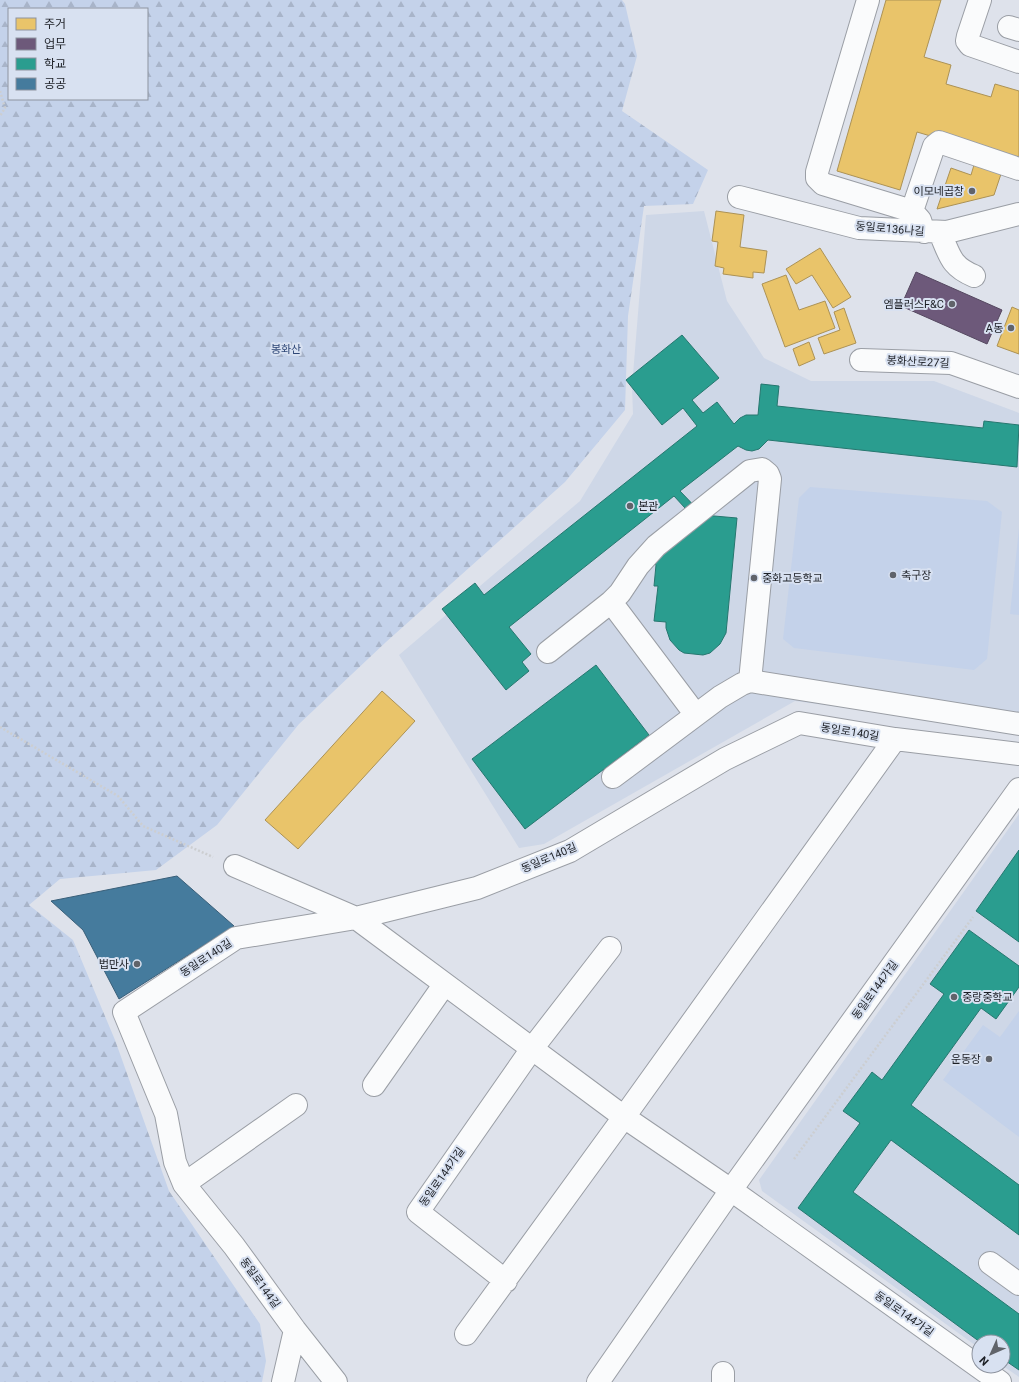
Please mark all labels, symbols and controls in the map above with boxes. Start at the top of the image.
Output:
legend [8,8,148,100]
text: 주거 [44,17,66,31]
text: 업무 [44,37,66,51]
text: 학교 [44,57,66,71]
text: 공공 [44,77,66,91]
place label: 이모네곱창 [913,185,964,198]
marker: 이모네곱창 [967,186,977,196]
street label: 동일로136나길 [855,220,925,238]
place label: 엠플러스F&C [883,298,944,311]
marker: 엠플러스F&C [947,299,957,309]
place label: A동 [986,322,1003,335]
marker: A동 [1006,323,1016,333]
park label: 봉화산 [271,343,301,356]
street label: 봉화산로27길 [886,354,950,370]
place label: 본관 [638,500,658,513]
marker: 본관 [625,501,635,511]
place label: 축구장 [901,569,931,582]
marker: 축구장 [888,570,898,580]
place label: 중화고등학교 [762,572,823,585]
marker: 중화고등학교 [749,573,759,583]
street label: 동일로140길 [820,721,880,743]
street label: 동일로140길 [519,840,579,876]
street label: 동일로140길 [178,936,234,980]
place label: 법만사 [99,958,129,971]
street label: 동일로144가길 [849,958,901,1022]
marker: 법만사 [132,959,142,969]
place label: 중랑중학교 [962,991,1013,1004]
marker: 중랑중학교 [949,992,959,1002]
place label: 운동장 [951,1053,981,1066]
marker: 운동장 [984,1054,994,1064]
street label: 동일로144가길 [417,1145,467,1209]
street label: 동일로144길 [237,1255,283,1311]
street label: 동일로144가길 [872,1289,936,1339]
north arrow [971,1334,1011,1374]
text: N [977,1353,992,1368]

